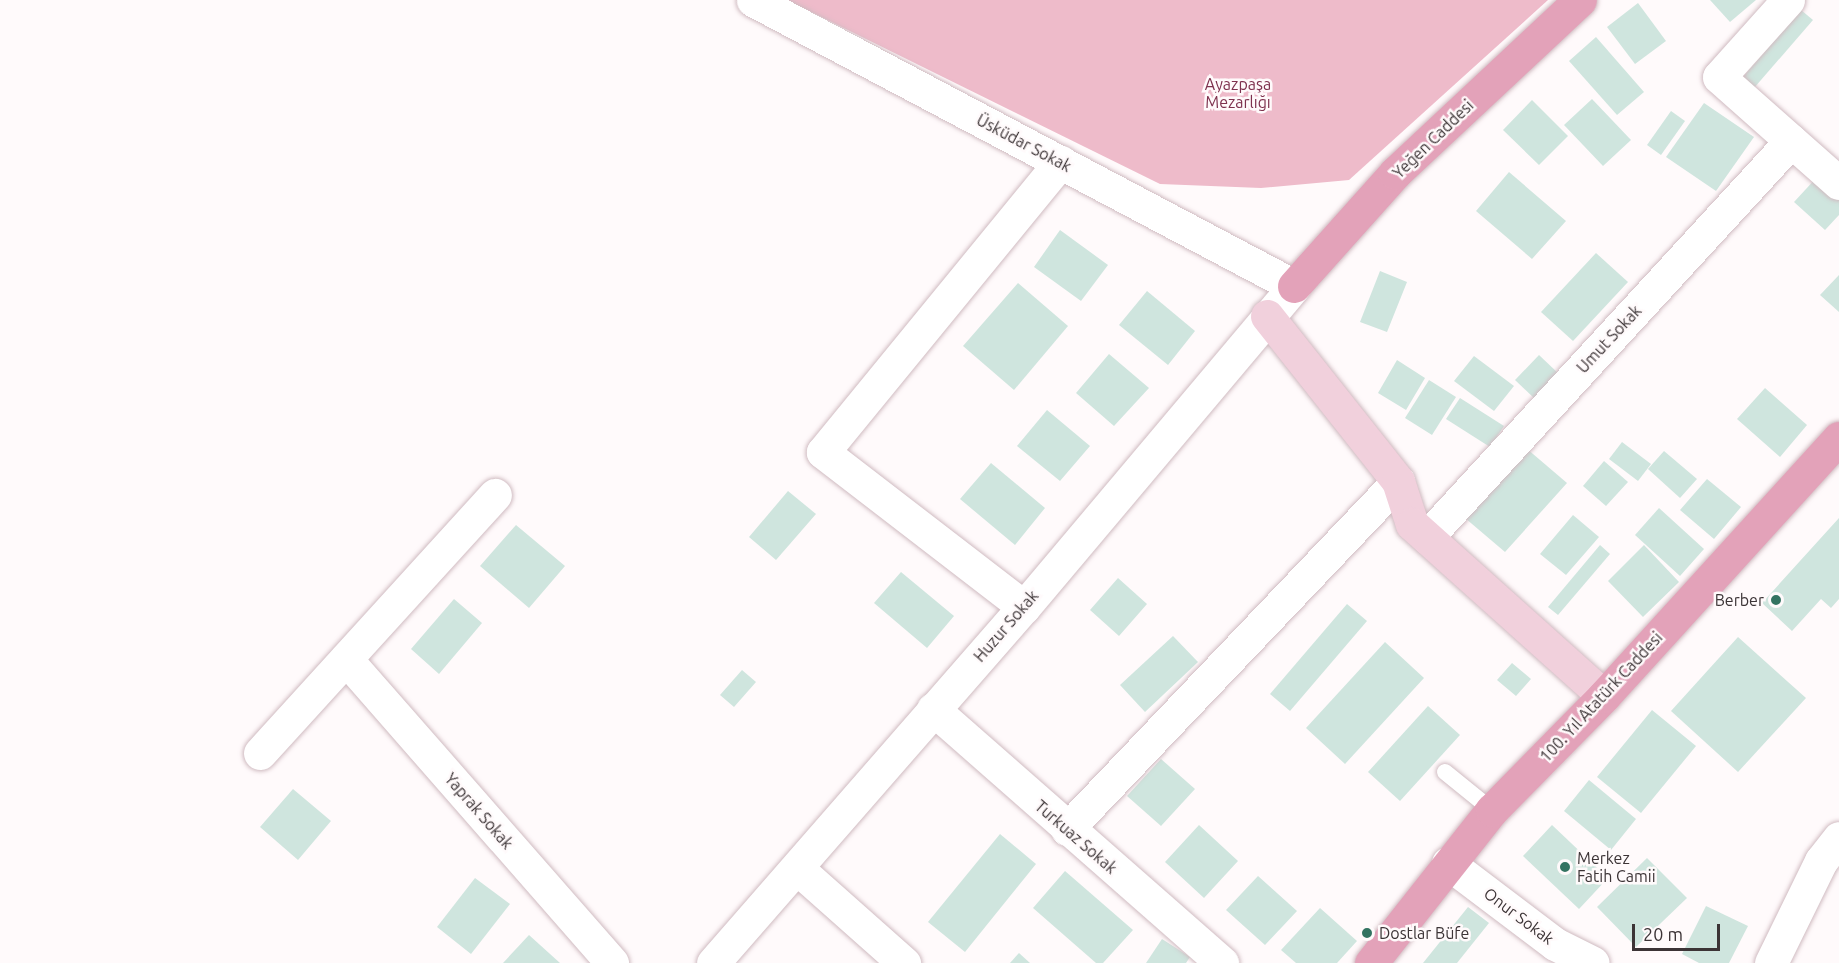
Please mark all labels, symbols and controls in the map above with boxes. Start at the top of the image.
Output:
park label: Ayazpaşa Mezarlığı [1205,74,1271,112]
street label: Yeğen Caddesi [1389,96,1477,182]
street label: Üsküdar Sokak [973,110,1075,176]
street label: Umut Sokak [1573,301,1645,377]
street label: Huzur Sokak [970,586,1042,666]
place label: Berber [1715,590,1764,610]
marker: Berber [1769,593,1783,607]
street label: 100. Yıl Atatürk Caddesi [1536,628,1666,766]
street label: Yaprak Sokak [441,769,517,853]
street label: Turkuaz Sokak [1031,796,1121,878]
place label: Merkez Fatih Camii [1577,848,1656,886]
marker: Merkez Fatih Camii [1558,860,1572,874]
street label: Onur Sokak [1480,883,1558,949]
scale bar [1635,912,1724,950]
place label: Dostlar Büfe [1379,923,1469,943]
text: 20 m [1643,924,1683,944]
marker: Dostlar Büfe [1360,926,1374,940]

